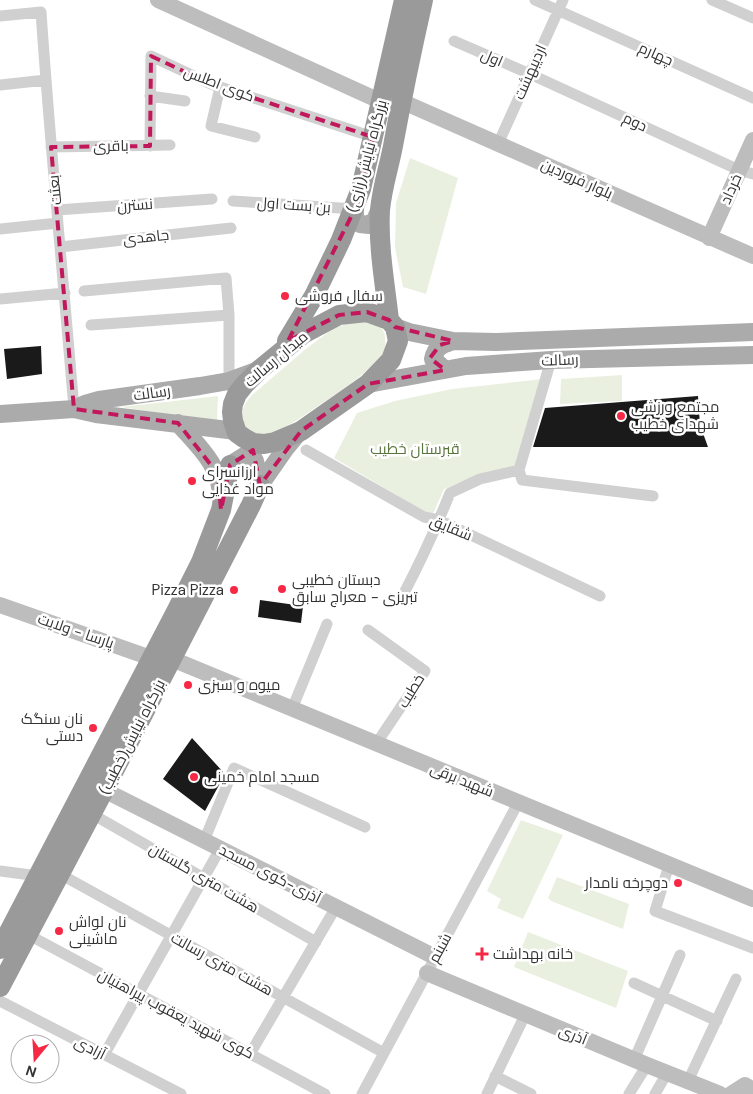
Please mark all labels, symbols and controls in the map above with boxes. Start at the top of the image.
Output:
street label: چهارم [635,38,677,70]
street label: اردیبهشت [509,41,551,103]
street label: اول [478,44,506,72]
street label: کوی اطلس [181,61,257,107]
street label: بزرگراه نیایش(رازی) [342,97,392,215]
street label: دوم [620,108,650,136]
street label: باقری [93,136,129,156]
street label: بلوار فروردین [538,154,616,204]
street label: خرداد [715,171,747,207]
street label: بعثت [43,174,67,206]
street label: بن بست اول [256,192,332,218]
street label: نسترن [116,194,154,216]
street label: جاهدی [122,225,170,249]
place label: سفال فروشی [295,286,383,306]
marker: سفال فروشی [279,290,291,302]
street label: میدان رسالت [240,327,312,391]
street label: رسالت [541,349,579,371]
street label: رسالت [132,381,172,405]
place label: مجتمع ورزشی شهدای خطیب [631,397,719,434]
marker: مجتمع ورزشی شهدای خطیب [615,410,627,422]
park label: قبرستان خطیب [370,439,460,459]
place label: ارزانسرای مواد غذایی [202,462,274,499]
marker: ارزانسرای مواد غذایی [186,475,198,487]
street label: شقایق [427,511,475,545]
place label: دبستان خطیبی تبریزی - معراج سابق [292,570,418,608]
place label: Pizza Pizza [152,580,224,600]
marker: دبستان خطیبی تبریزی - معراج سابق [276,583,288,595]
marker: Pizza Pizza [228,584,240,596]
street label: پارسا - ولایت [35,609,117,653]
street label: خطیب [393,670,429,712]
place label: میوه و سبزی [198,675,280,695]
street label: بزرگراه نیایش(خطیب) [94,676,170,798]
marker: میوه و سبزی [182,679,194,691]
place label: نان سنگک دستی [21,709,83,746]
marker: نان سنگک دستی [87,722,99,734]
street label: شهید برقی [427,758,497,802]
place label: مسجد امام خمینی [204,767,320,787]
marker: مسجد امام خمینی [188,771,200,783]
street label: هشت متری گلستان [146,838,262,918]
street label: آذری-کوی مسجد [216,840,324,908]
place label: دوچرخه نامدار [584,873,668,893]
marker: دوچرخه نامدار [672,877,684,889]
place label: نان لواش ماشینی [69,912,126,949]
marker: نان لواش ماشینی [53,925,65,937]
street label: هشت متری رسالت [167,928,277,1000]
street label: شبنم [424,930,456,966]
place label: خانه بهداشت [493,944,573,964]
marker: خانه بهداشت [475,947,489,961]
street label: کوی شهید یعقوب پیراهنیان [94,964,258,1064]
street label: آذری [556,1020,590,1050]
street label: آزادی [71,1032,109,1064]
north arrow [10,1034,60,1084]
text: N [23,1061,39,1082]

